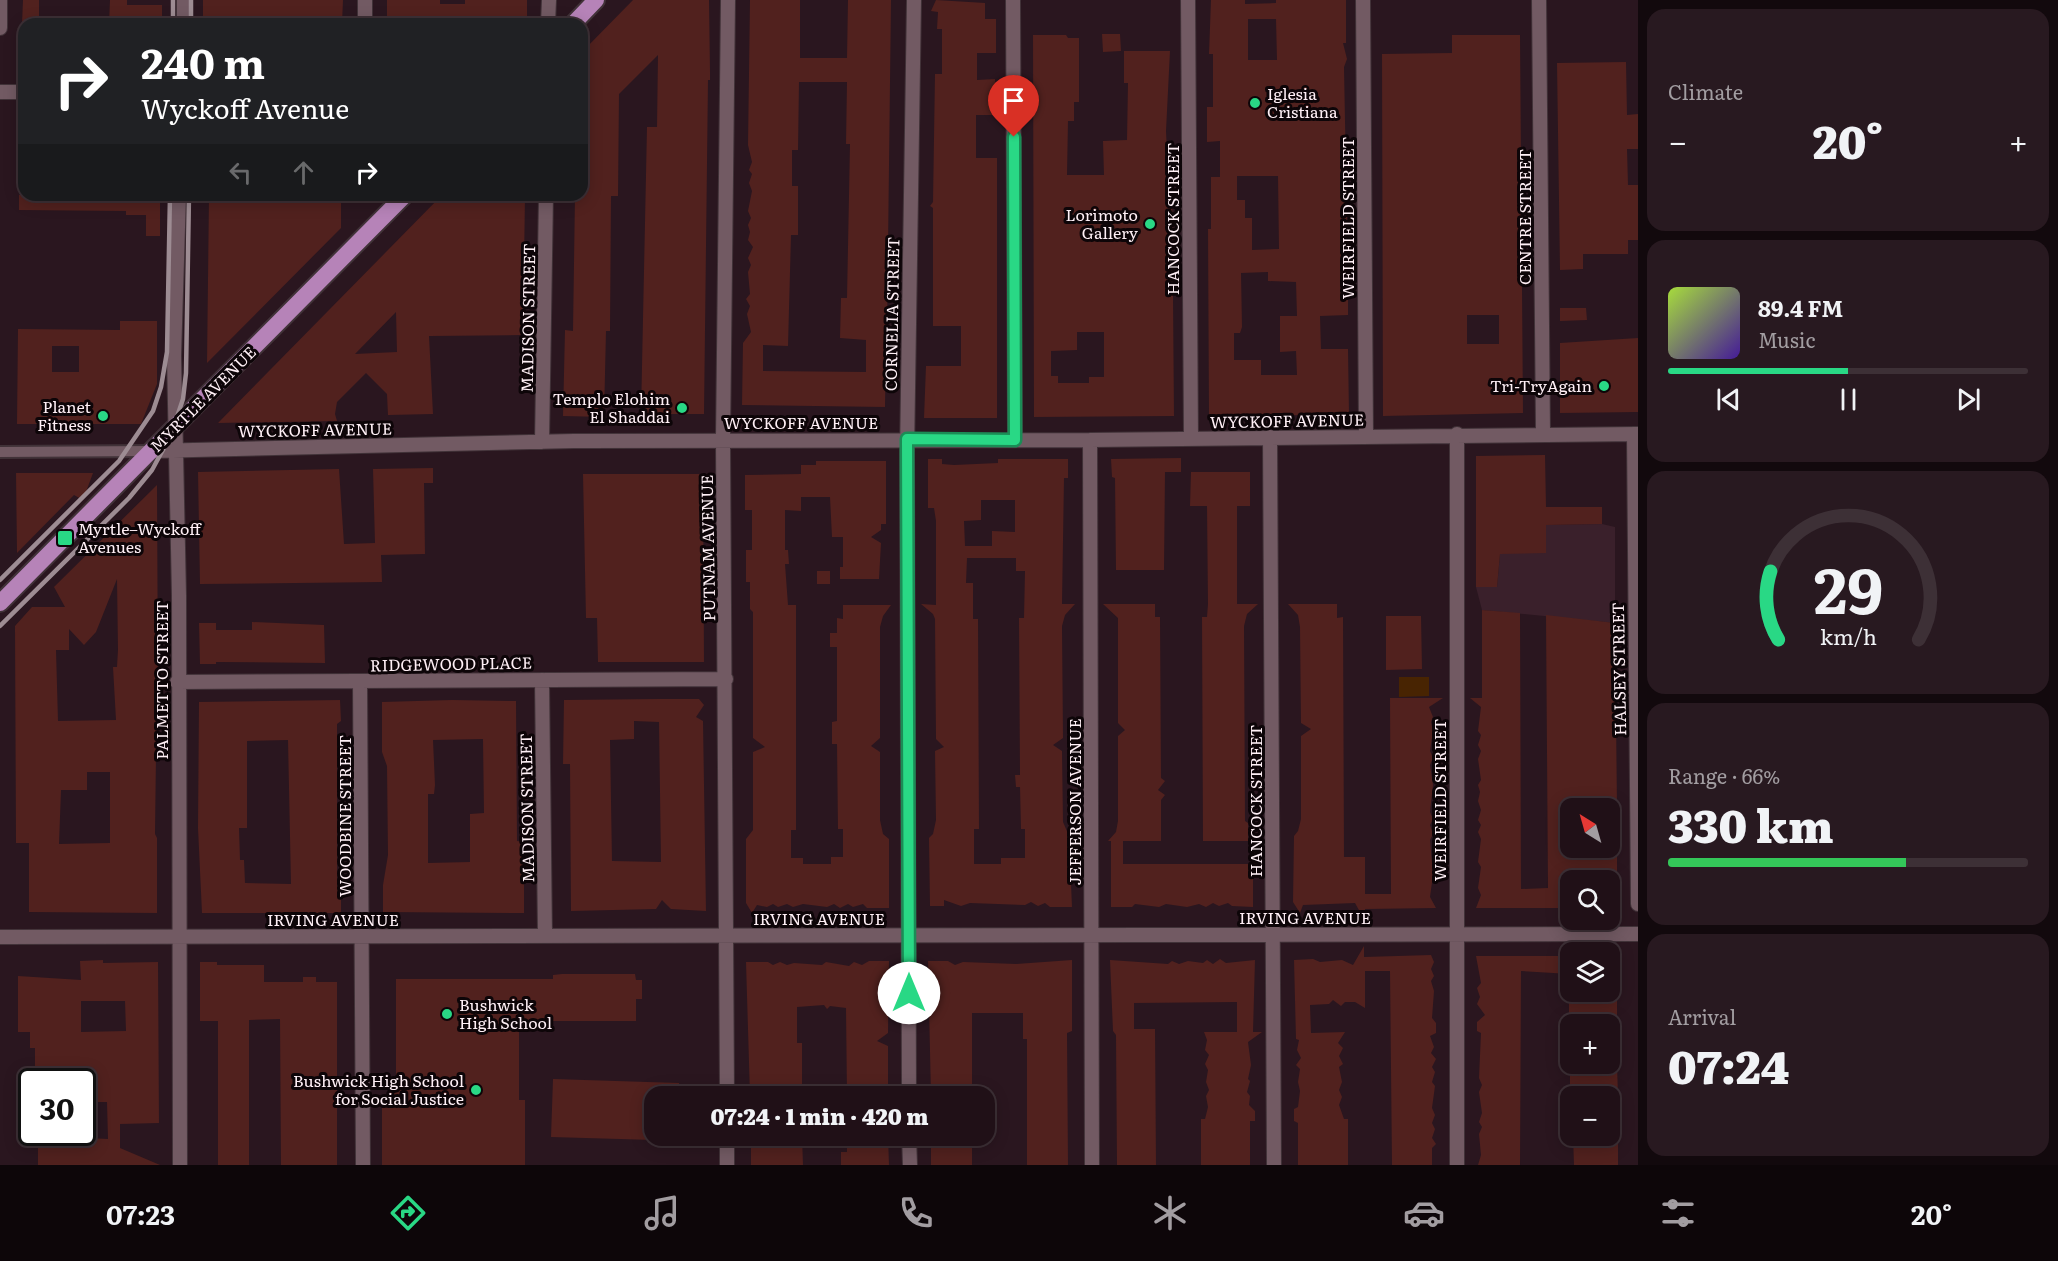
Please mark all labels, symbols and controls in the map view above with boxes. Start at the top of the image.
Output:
text: 240 m [141,30,265,92]
icon: right [42,42,120,120]
pin [988,75,1039,137]
text: Climate [1668,76,1743,106]
place label: Iglesia Cristiana [1267,81,1338,123]
icon: arrive [997,84,1030,117]
text: Wyckoff Avenue [141,87,349,127]
marker: Iglesia Cristiana [1248,96,1262,110]
text: 20° [1813,106,1883,173]
text: − [1668,115,1687,164]
text: + [2009,115,2028,164]
street label: WEIRFIELD STREET [1335,137,1359,299]
street label: HANCOCK STREET [1160,143,1184,295]
street label: CENTRE STREET [1512,149,1536,285]
icon: left [224,156,257,189]
icon: ahead [287,156,320,189]
icon: right [350,156,383,189]
place label: Lorimoto Gallery [1065,202,1139,244]
marker: Lorimoto Gallery [1143,217,1157,231]
street label: CORNELIA STREET [878,236,904,391]
street label: MADISON STREET [514,243,540,393]
text: 89.4 FM [1758,291,1843,324]
text: Music [1758,324,1815,354]
street label: MYRTLE AVENUE [144,340,261,457]
place label: Tri-TryAgain [1490,373,1592,397]
marker: Tri-TryAgain [1597,379,1611,393]
icon: previous [1712,383,1745,416]
icon: pause [1832,383,1865,416]
icon: next [1952,383,1985,416]
place label: Templo Elohim El Shaddai [553,386,670,428]
place label: Planet Fitness [37,394,92,436]
marker: Templo Elohim El Shaddai [675,401,689,415]
street label: WYCKOFF AVENUE [1210,407,1364,433]
marker: Planet Fitness [96,409,110,423]
street label: WYCKOFF AVENUE [724,410,878,434]
street label: WYCKOFF AVENUE [238,416,392,442]
street label: PUTNAM AVENUE [694,475,720,621]
place label: Myrtle–Wyckoff Avenues [78,516,202,558]
marker: Myrtle–Wyckoff Avenues [56,529,74,547]
text: 29 [1813,541,1883,633]
street label: PALMETTO STREET [149,600,173,760]
street label: HALSEY STREET [1605,602,1631,736]
text: km/h [1819,620,1877,652]
street label: RIDGEWOOD PLACE [370,650,532,676]
street label: JEFFERSON AVENUE [1062,718,1086,886]
street label: WEIRFIELD STREET [1427,719,1451,881]
street label: HANCOCK STREET [1243,725,1267,877]
street label: MADISON STREET [513,733,539,883]
street label: WOODBINE STREET [332,735,356,897]
text: Range · 66% [1668,760,1780,790]
text: 330 km [1668,790,1834,857]
north arrow [1560,798,1620,858]
map controls [1560,798,1620,1146]
button: search [1560,870,1620,930]
street label: IRVING AVENUE [1239,905,1371,929]
street label: IRVING AVENUE [753,906,885,930]
street label: IRVING AVENUE [267,907,399,931]
button: layers [1560,942,1620,1002]
position arrow [877,961,941,1025]
place label: Bushwick High School [459,992,552,1034]
text: Arrival [1668,1001,1736,1031]
marker: Bushwick High School [440,1007,454,1021]
button: + [1560,1014,1620,1074]
text: 07:24 [1668,1031,1789,1098]
speed limit sign: 30 [18,1068,96,1146]
place label: Bushwick High School for Social Justice [293,1068,464,1110]
marker: Bushwick High School for Social Justice [469,1083,483,1097]
button: − [1560,1086,1620,1146]
text: 07:24 · 1 min · 420 m [710,1099,929,1132]
icon: directions [387,1192,429,1234]
icon: music [641,1192,683,1234]
icon: phone [895,1192,937,1234]
icon: climate [1149,1192,1191,1234]
icon: car [1403,1192,1445,1234]
icon: filters [1657,1192,1699,1234]
text: 07:23 [106,1193,175,1233]
text: 20° [1911,1193,1952,1233]

